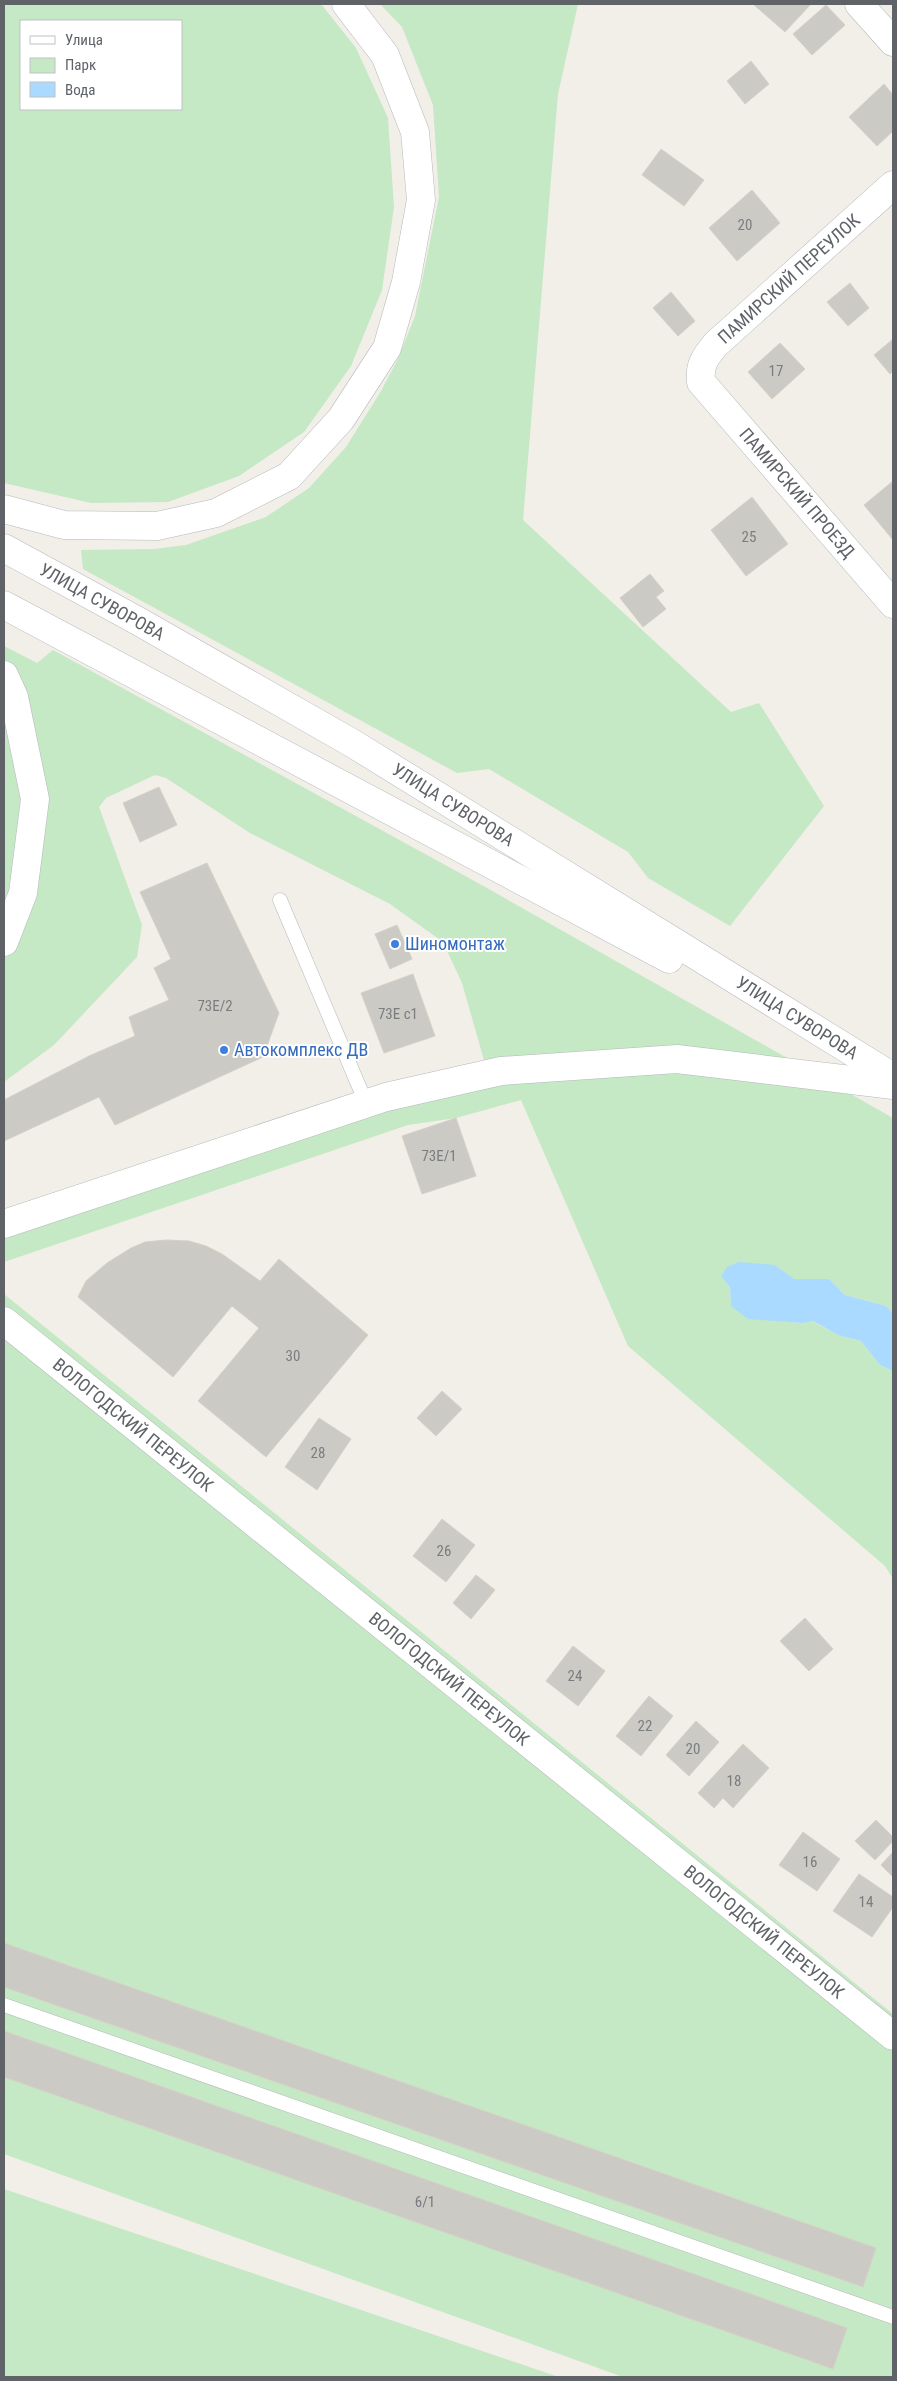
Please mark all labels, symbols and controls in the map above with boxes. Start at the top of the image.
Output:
legend [20,20,182,110]
text: Улица [65,31,103,49]
text: Парк [65,56,96,74]
text: Вода [65,81,95,99]
street label: ПАМИРСКИЙ ПЕРЕУЛОК [713,209,864,348]
house number: 20 [738,216,752,234]
house number: 17 [769,362,783,380]
street label: ПАМИРСКИЙ ПРОЕЗД [735,423,860,562]
house number: 25 [742,528,756,546]
street label: УЛИЦА СУВОРОВА [36,559,169,645]
street label: УЛИЦА СУВОРОВА [389,759,519,851]
place label: Шиномонтаж [405,933,505,954]
marker: Шиномонтаж [389,938,401,950]
street label: УЛИЦА СУВОРОВА [733,972,863,1064]
house number: 73Е/2 [197,997,233,1015]
house number: 73Е с1 [378,1005,418,1023]
place label: Автокомплекс ДВ [234,1039,368,1060]
marker: Автокомплекс ДВ [218,1044,230,1056]
house number: 73Е/1 [421,1147,457,1165]
house number: 30 [286,1347,300,1365]
street label: ВОЛОГОДСКИЙ ПЕРЕУЛОК [49,1354,218,1496]
house number: 28 [311,1444,325,1462]
house number: 26 [437,1542,451,1560]
street label: ВОЛОГОДСКИЙ ПЕРЕУЛОК [365,1608,534,1750]
house number: 24 [568,1667,582,1685]
house number: 22 [638,1717,652,1735]
house number: 20 [686,1740,700,1758]
house number: 18 [727,1772,741,1790]
house number: 16 [803,1853,817,1871]
street label: ВОЛОГОДСКИЙ ПЕРЕУЛОК [680,1861,849,2003]
house number: 14 [859,1893,873,1911]
house number: 6/1 [415,2193,435,2211]

